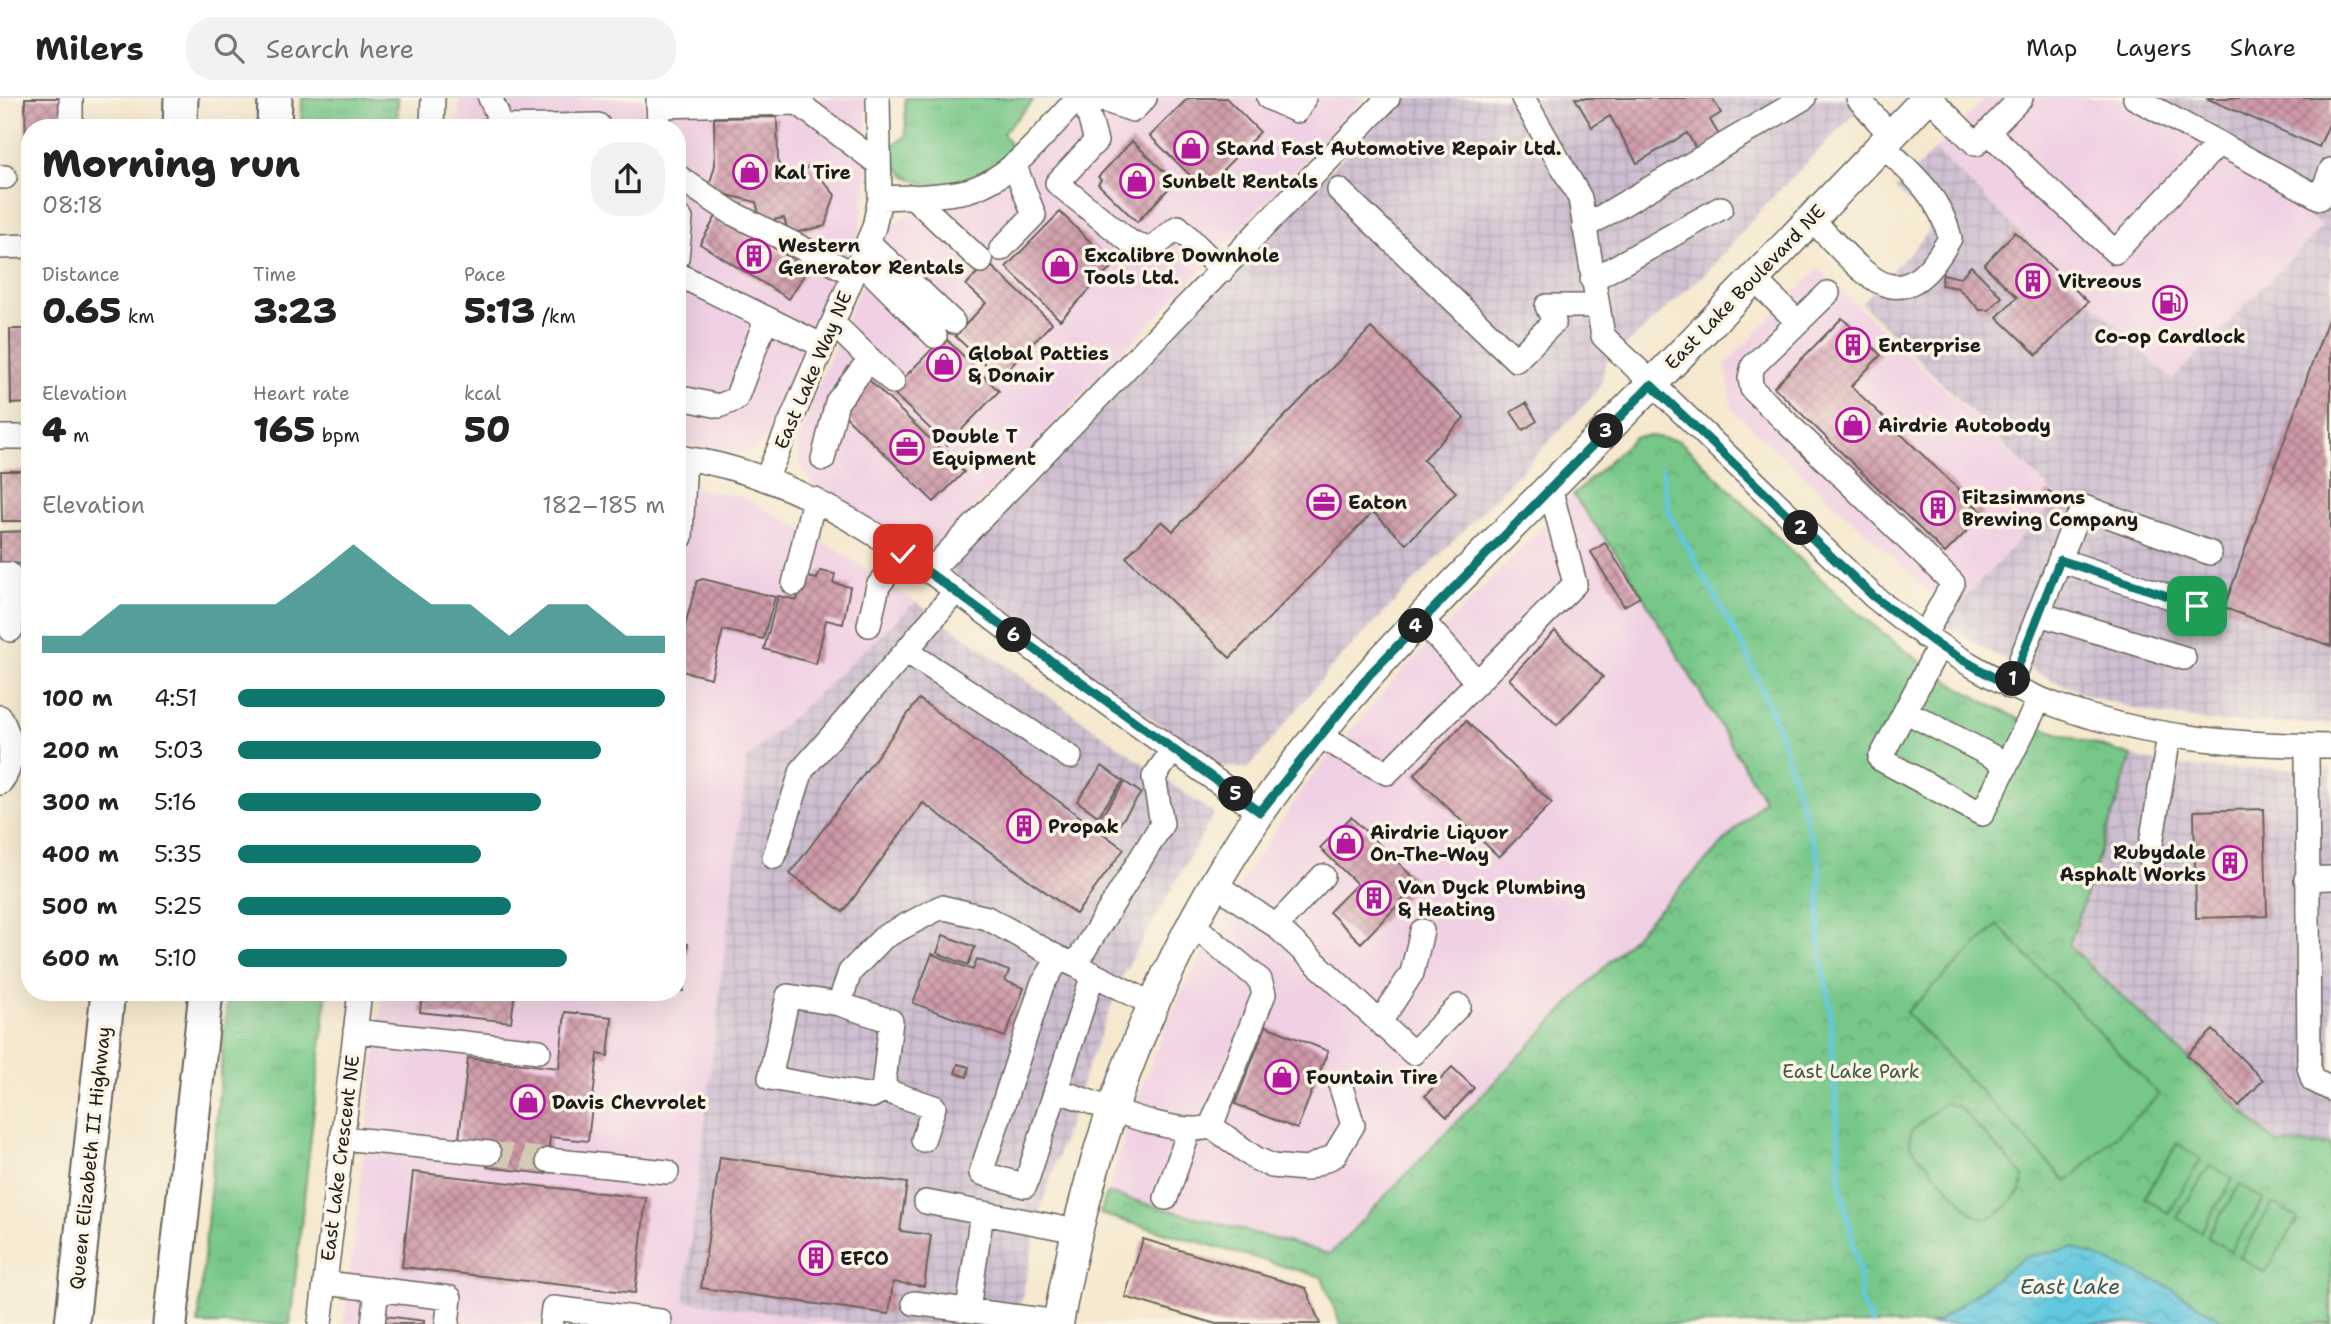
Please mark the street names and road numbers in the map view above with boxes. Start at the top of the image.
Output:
street label: East Lake Boulevard NE [1659,199,1831,375]
street label: East Lake Way NE [768,287,858,453]
street label: Queen Elizabeth II Highway [64,1025,116,1291]
street label: East Lake Crescent NE [315,1053,365,1262]

